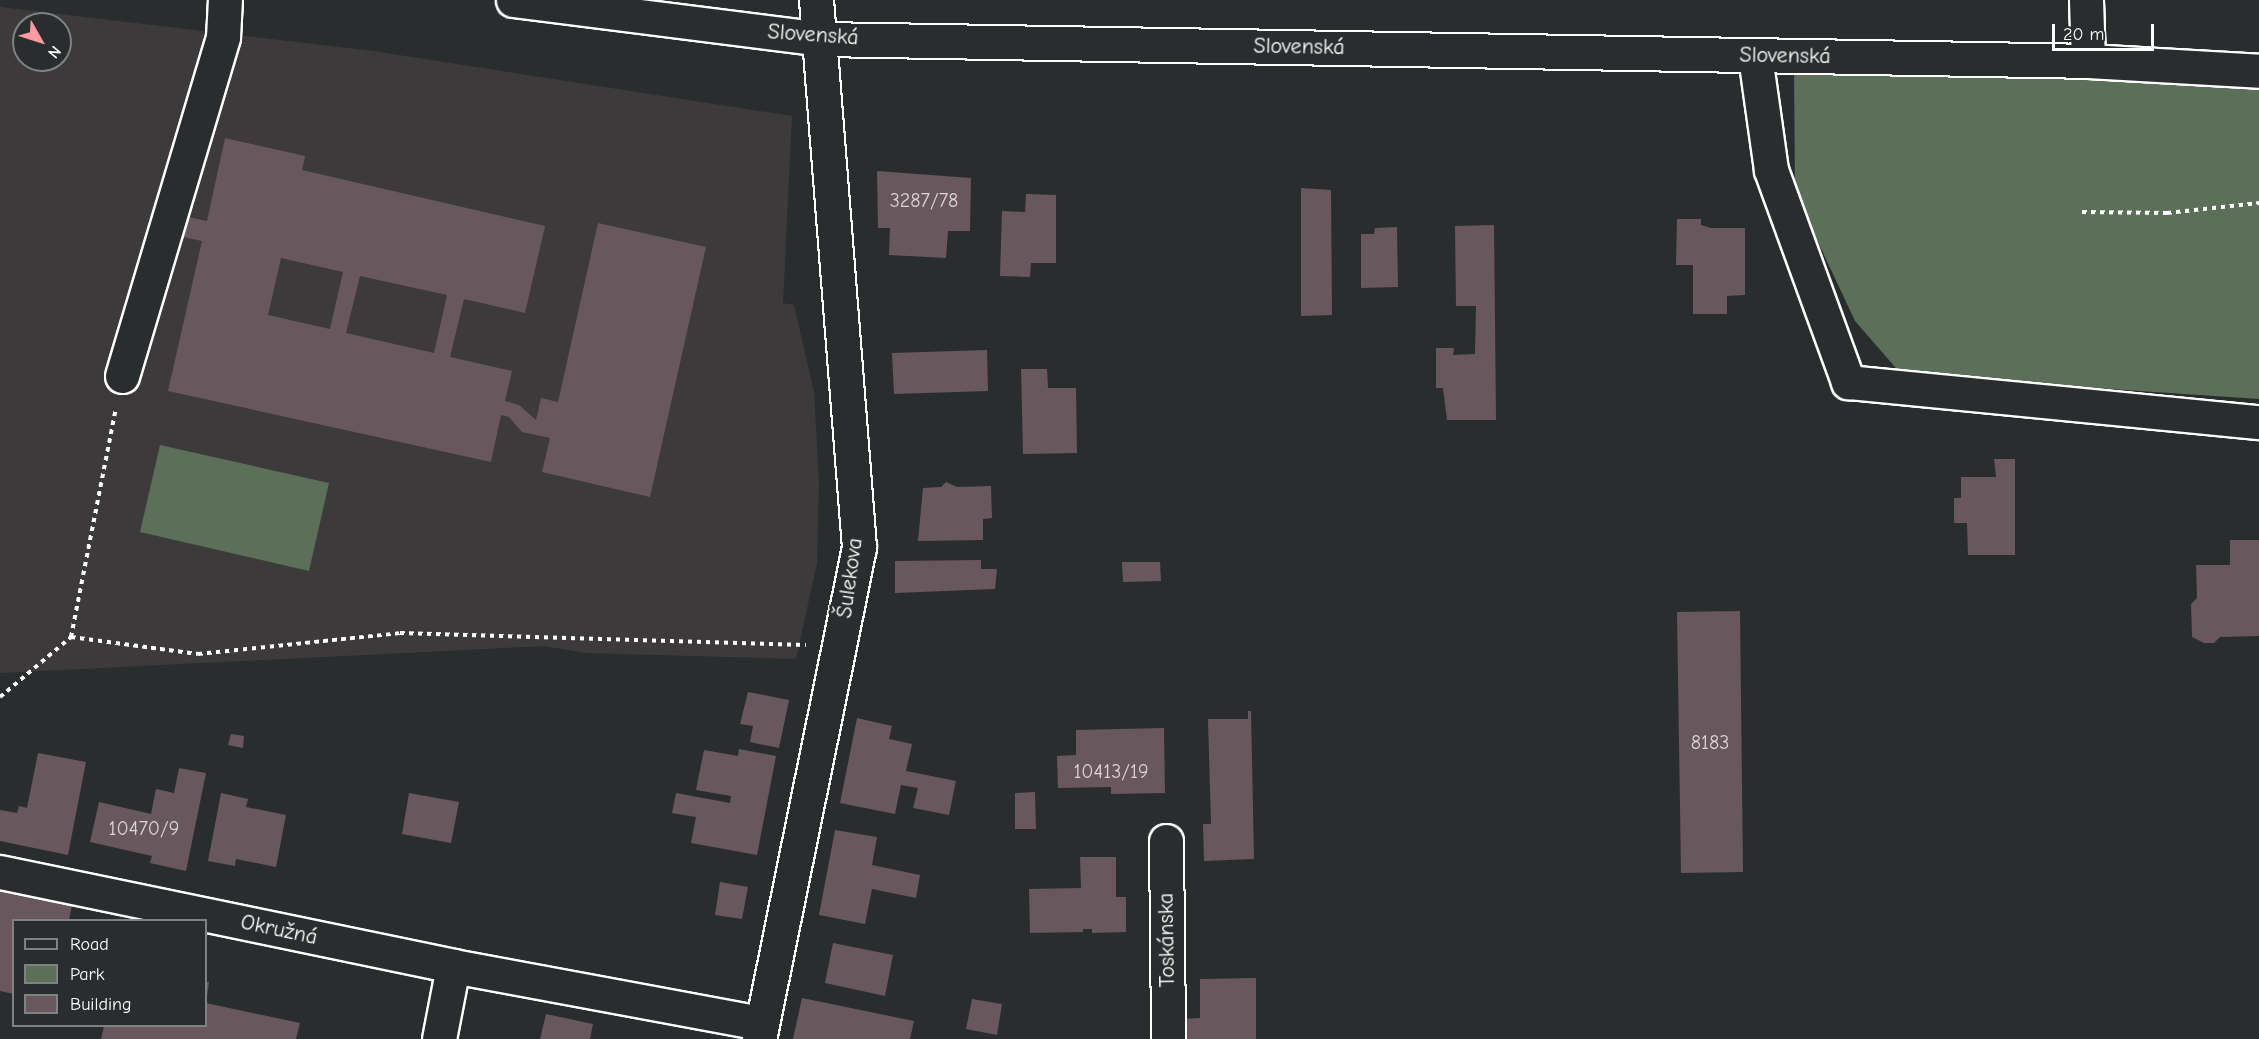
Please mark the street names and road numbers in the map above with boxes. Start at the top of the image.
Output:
street label: Slovenská [767,19,859,51]
street label: Slovenská [1253,33,1345,61]
street label: Slovenská [1739,42,1831,70]
street label: Šulekova [831,536,869,620]
street label: Toskánska [1153,893,1181,987]
street label: Okružná [238,909,320,951]

